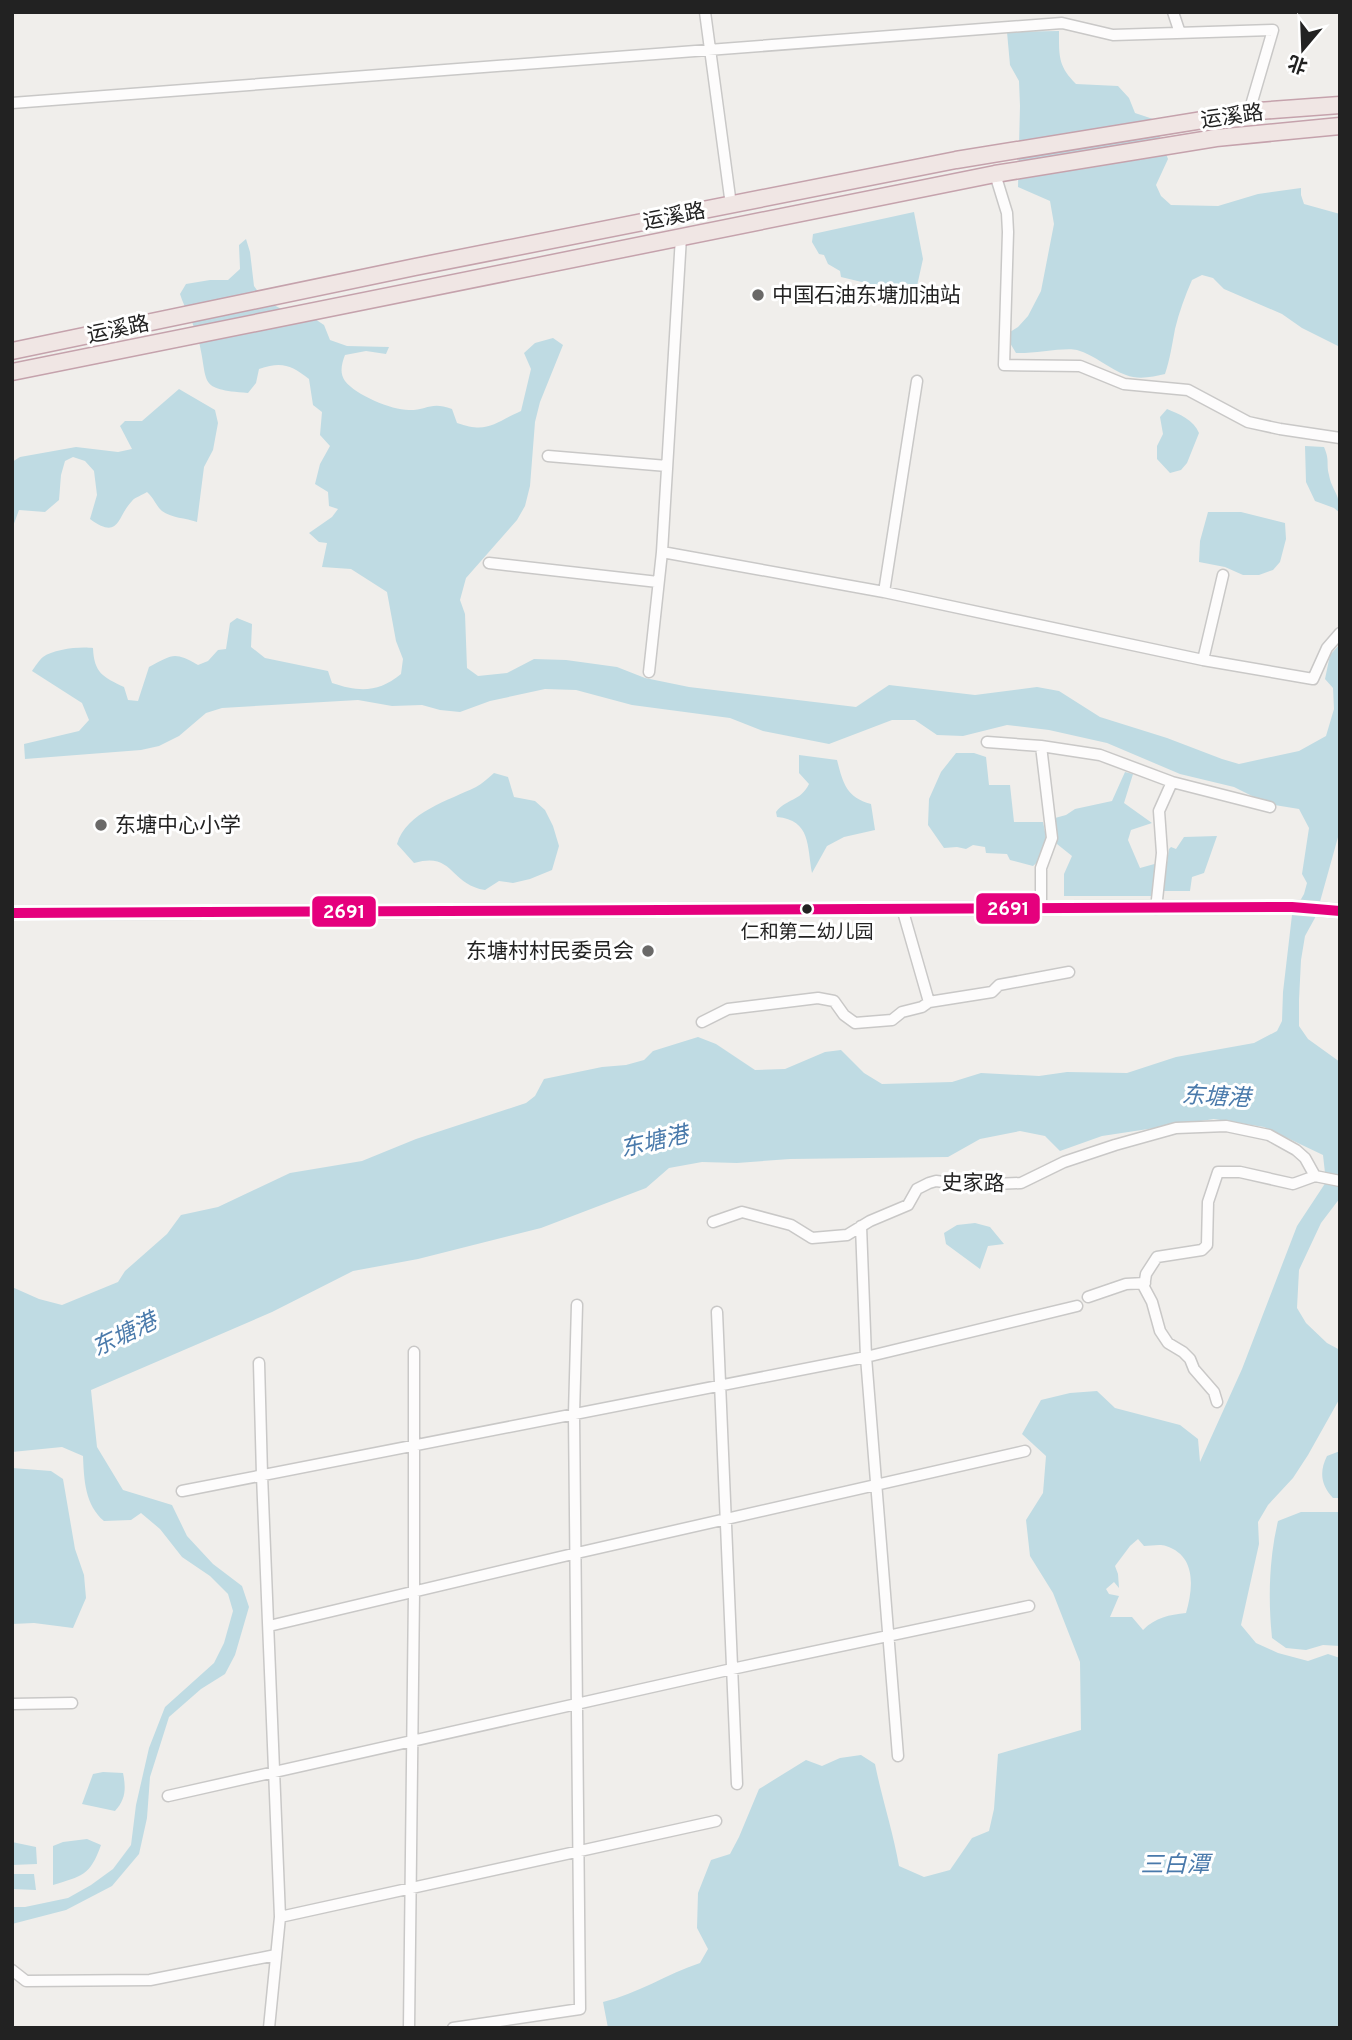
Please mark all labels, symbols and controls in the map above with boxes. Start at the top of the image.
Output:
north arrow [1268,14,1338,84]
text: 北 [1285,49,1311,78]
street label: 运溪路 [1199,100,1265,135]
street label: 运溪路 [641,198,708,237]
place label: 中国石油东塘加油站 [772,283,961,310]
marker: 中国石油东塘加油站 [750,287,766,303]
street label: 运溪路 [85,311,152,350]
place label: 东塘中心小学 [115,813,241,840]
marker: 东塘中心小学 [93,817,109,833]
line badge: 2691 [975,892,1041,925]
line badge: 2691 [311,895,377,928]
text: 2691 [987,898,1029,922]
text: 2691 [323,901,365,925]
marker: 仁和第二幼儿园 [800,902,814,916]
place label: 仁和第二幼儿园 [740,921,874,945]
place label: 东塘村村民委员会 [466,939,634,966]
marker: 东塘村村民委员会 [640,943,656,959]
water label: 东塘港 [1181,1082,1254,1115]
water label: 东塘港 [618,1121,694,1165]
street label: 史家路 [941,1170,1005,1199]
water label: 东塘港 [88,1307,165,1364]
water label: 三白潭 [1141,1852,1214,1881]

